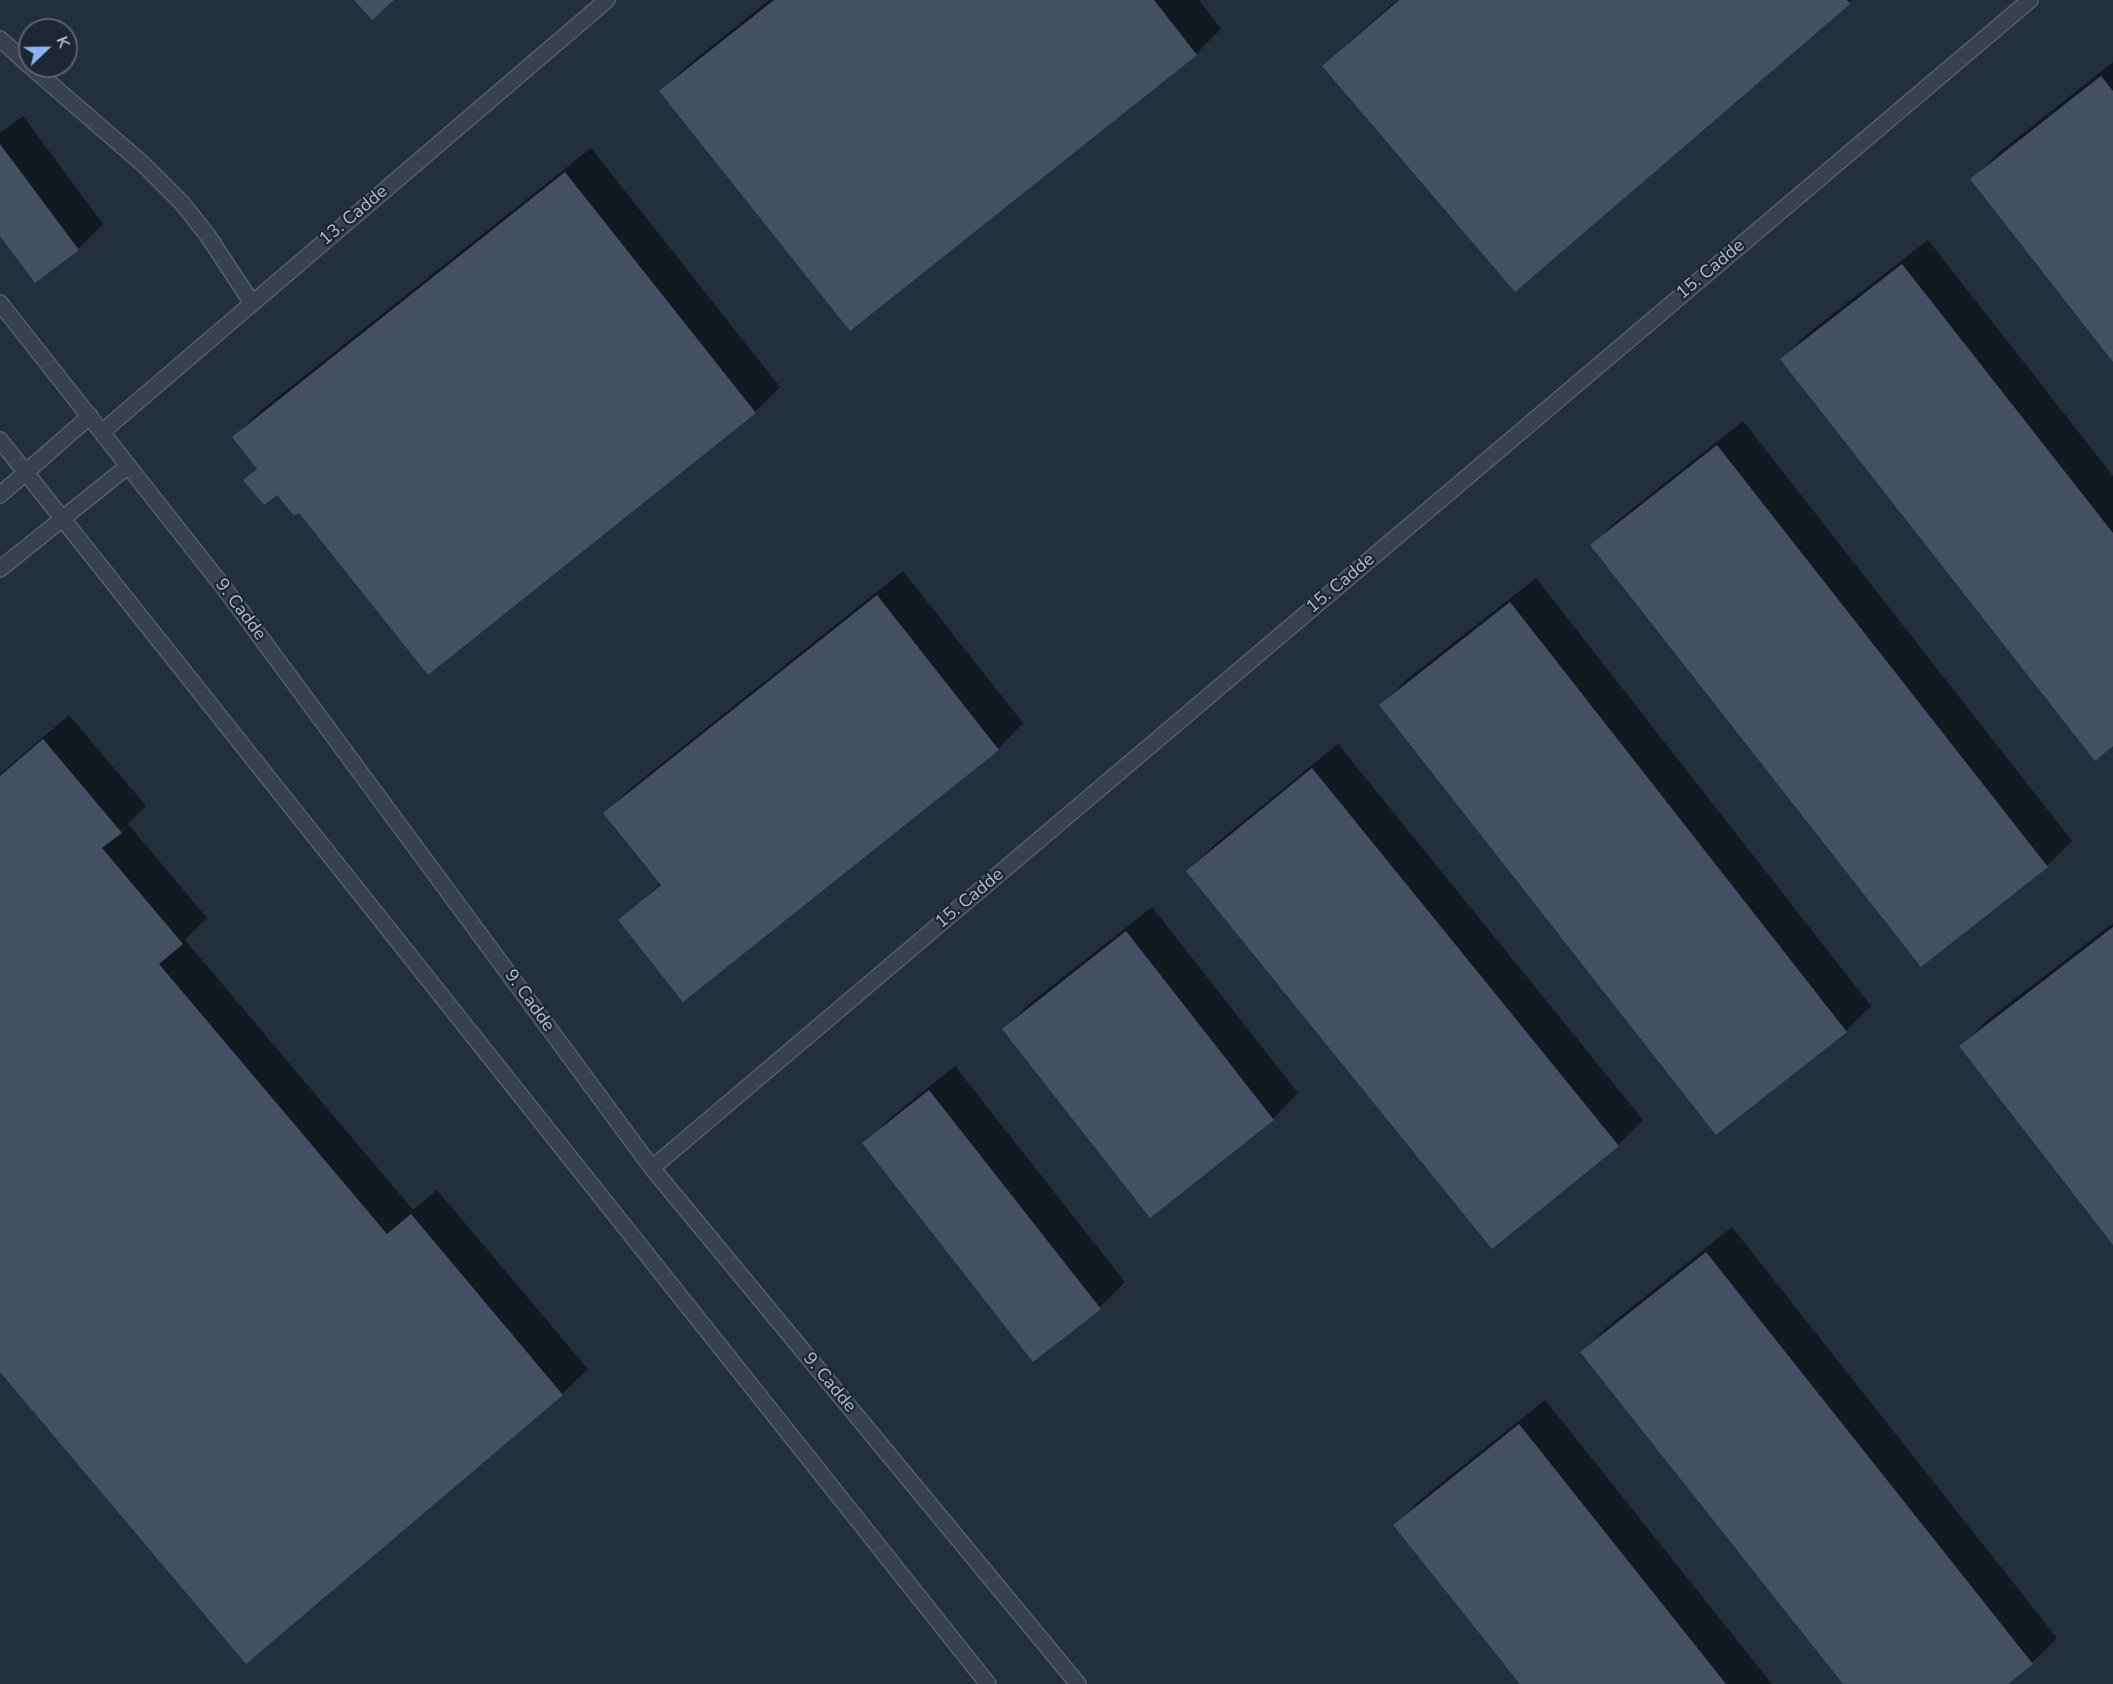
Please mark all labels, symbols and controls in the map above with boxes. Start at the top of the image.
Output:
north arrow [18,18,78,78]
text: K [51,33,75,51]
street label: 13. Cadde [316,181,392,251]
street label: 15. Cadde [1673,235,1749,305]
street label: 15. Cadde [1303,549,1379,619]
street label: 9. Cadde [210,575,270,645]
street label: 15. Cadde [932,864,1008,934]
street label: 9. Cadde [499,966,559,1036]
street label: 9. Cadde [798,1349,860,1417]

